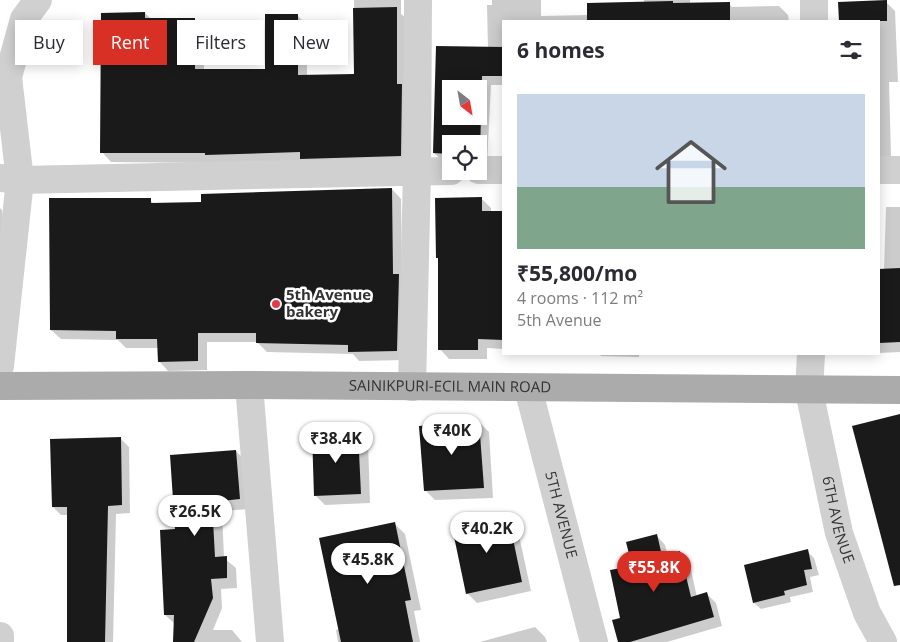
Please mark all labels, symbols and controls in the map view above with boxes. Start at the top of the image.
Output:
chip: Buy [15,20,83,65]
chip: Rent [93,20,167,65]
chip: Filters [177,20,264,65]
chip: New [274,20,348,65]
text: 6 homes [517,36,605,64]
icon: filters [837,36,865,64]
north arrow [442,80,488,125]
map controls [442,80,487,180]
icon: home [646,127,736,217]
button: locate [442,135,487,180]
text: ₹55,800/mo [517,259,637,287]
place label: 5th Avenue bakery [286,284,371,321]
text: 4 rooms · 112 m² [517,287,643,309]
marker: 5th Avenue bakery [270,298,282,310]
text: 5th Avenue [517,309,602,331]
street label: SAINIKPURI-ECIL MAIN ROAD [349,375,551,396]
pin: ₹40K [422,414,482,456]
text: ₹40K [433,419,471,441]
pin: ₹38.4K [295,422,377,464]
text: ₹38.4K [310,427,362,449]
street label: 5TH AVENUE [541,469,583,560]
street label: 6TH AVENUE [818,474,860,566]
pin: ₹26.5K [154,494,236,537]
text: ₹26.5K [169,500,221,522]
pin: ₹40.2K [446,512,528,554]
text: ₹40.2K [461,517,513,539]
pin: ₹45.8K [327,542,409,585]
text: ₹45.8K [342,548,394,570]
pin: ₹55.8K [613,550,695,593]
text: ₹55.8K [628,556,680,578]

